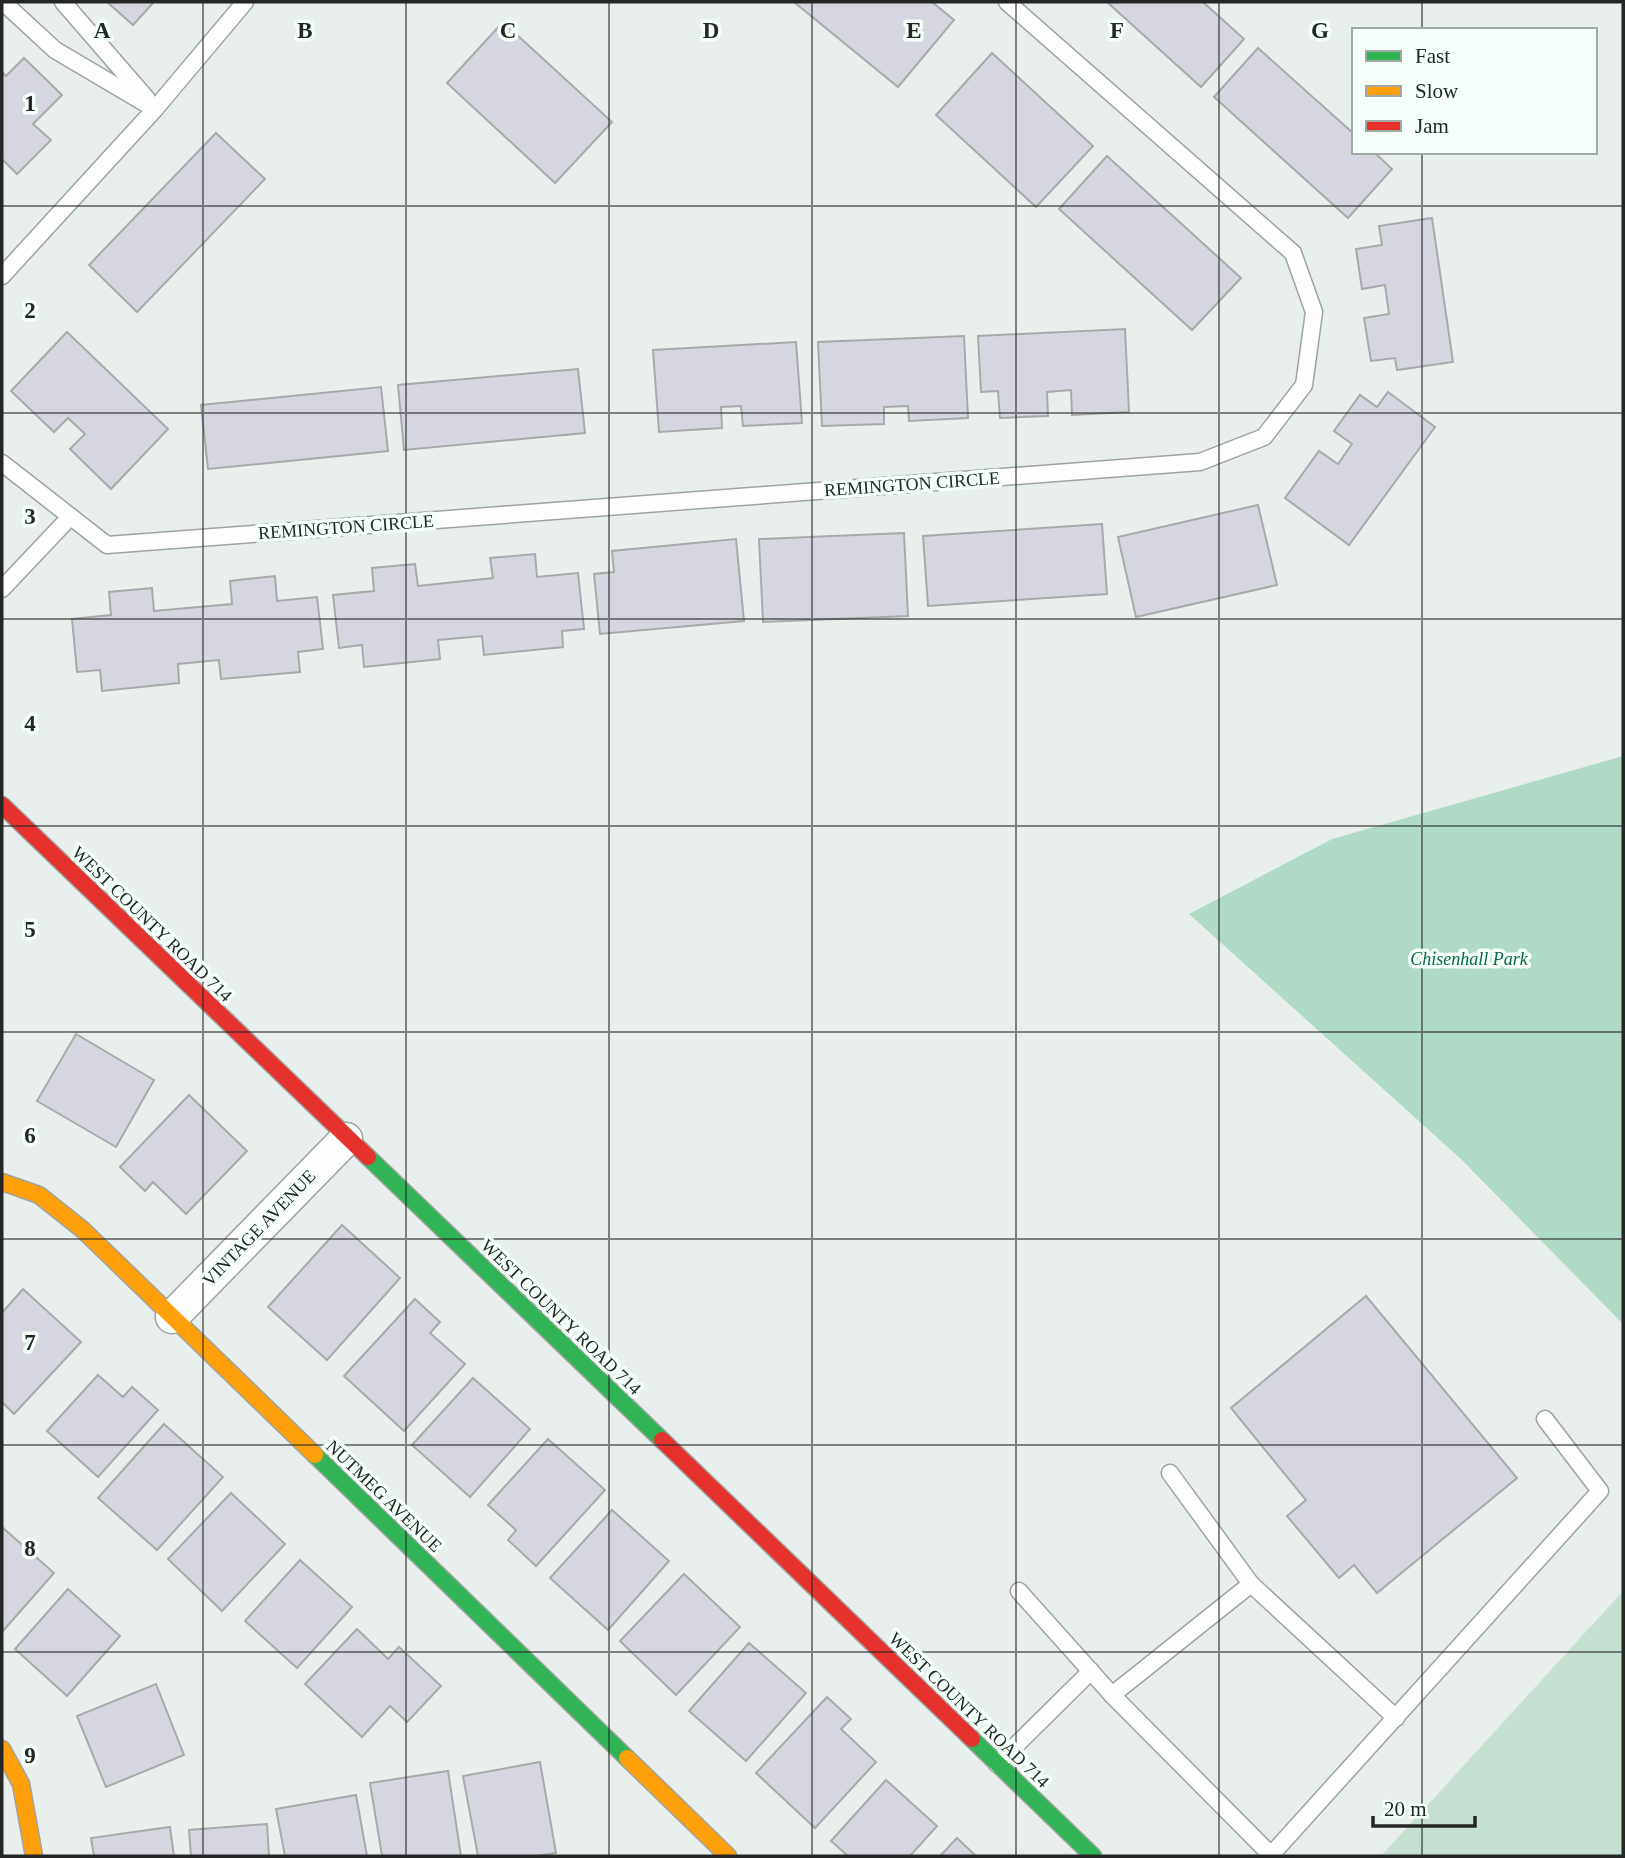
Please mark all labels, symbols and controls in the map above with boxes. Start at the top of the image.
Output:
text: A [94,18,111,43]
text: B [297,18,313,43]
text: C [500,18,516,43]
text: D [703,18,719,43]
text: E [906,18,922,43]
text: F [1110,18,1124,43]
text: G [1311,18,1329,43]
legend [1352,28,1597,154]
text: Fast [1415,44,1450,68]
text: Slow [1415,79,1459,103]
text: 1 [24,91,36,116]
text: Jam [1415,114,1449,138]
text: 2 [24,298,36,323]
street label: REMINGTON CIRCLE [823,468,1001,500]
text: 3 [24,504,36,529]
street label: REMINGTON CIRCLE [257,511,435,543]
text: 4 [24,711,36,736]
street label: WEST COUNTY ROAD 714 [68,842,236,1006]
text: 5 [24,917,36,942]
park label: Chisenhall Park [1410,949,1529,969]
text: 6 [24,1123,36,1148]
street label: VINTAGE AVENUE [198,1166,320,1290]
street label: WEST COUNTY ROAD 714 [477,1235,645,1399]
text: 7 [24,1330,36,1355]
street label: NUTMEG AVENUE [322,1436,446,1556]
text: 8 [24,1536,36,1561]
street label: WEST COUNTY ROAD 714 [885,1628,1053,1792]
text: 9 [24,1743,36,1768]
scale bar [1373,1784,1474,1828]
text: 20 m [1384,1797,1427,1821]

